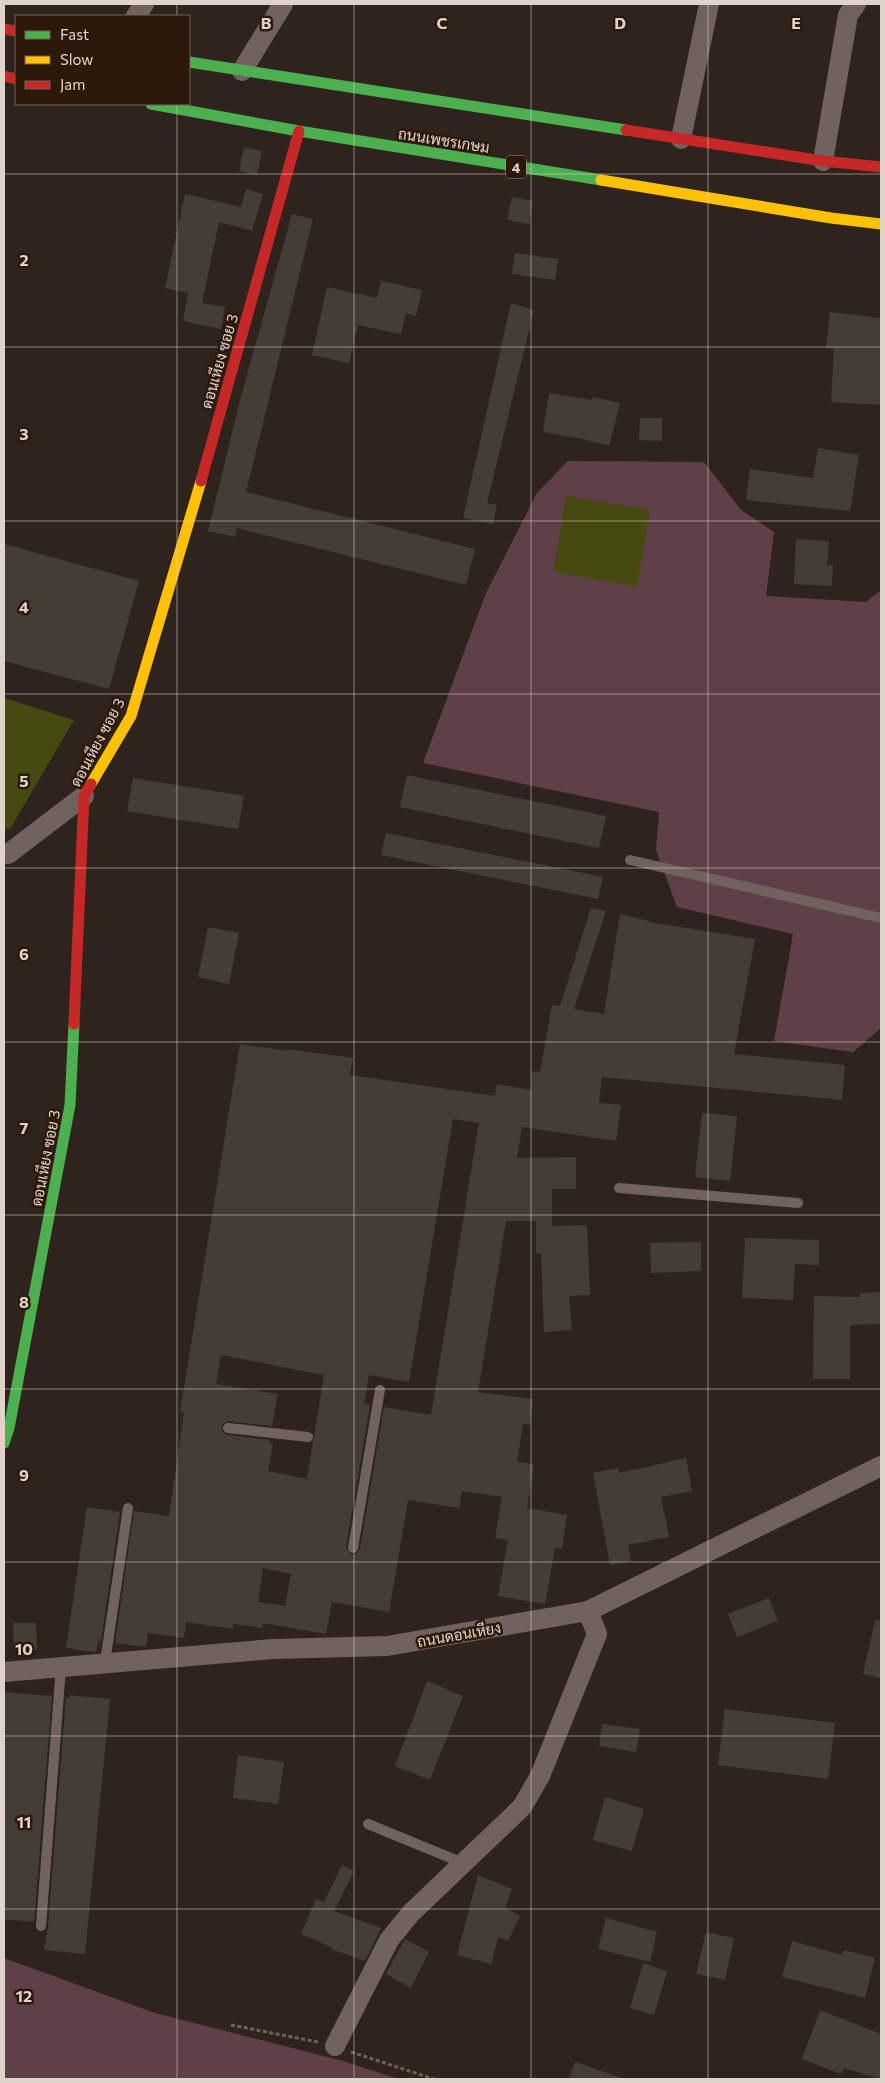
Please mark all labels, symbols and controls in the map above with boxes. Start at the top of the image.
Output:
text: B [261,13,272,32]
text: C [437,13,448,32]
text: D [614,13,626,32]
text: E [791,13,801,32]
legend [15,15,190,105]
text: Fast [60,25,89,43]
text: Slow [60,50,93,68]
text: Jam [60,75,85,93]
street label: ถนนเพชรเกษม [397,124,491,156]
road number: 4 [506,156,526,178]
text: 2 [19,250,29,269]
street label: ดอนเหียง ซอย 3 [197,312,241,410]
text: 3 [19,424,29,443]
text: 4 [19,597,29,616]
street label: ดอนเหียง ซอย 3 [66,695,128,789]
text: 5 [19,771,29,790]
text: 6 [19,944,29,963]
street label: ดอนเหียง ซอย 3 [27,1108,63,1208]
text: 7 [20,1118,29,1137]
text: 8 [19,1292,29,1311]
text: 9 [19,1465,29,1484]
street label: ถนนดอนเหียง [416,1618,502,1650]
text: 10 [15,1639,33,1658]
text: 11 [17,1812,31,1831]
text: 12 [16,1986,32,2005]

